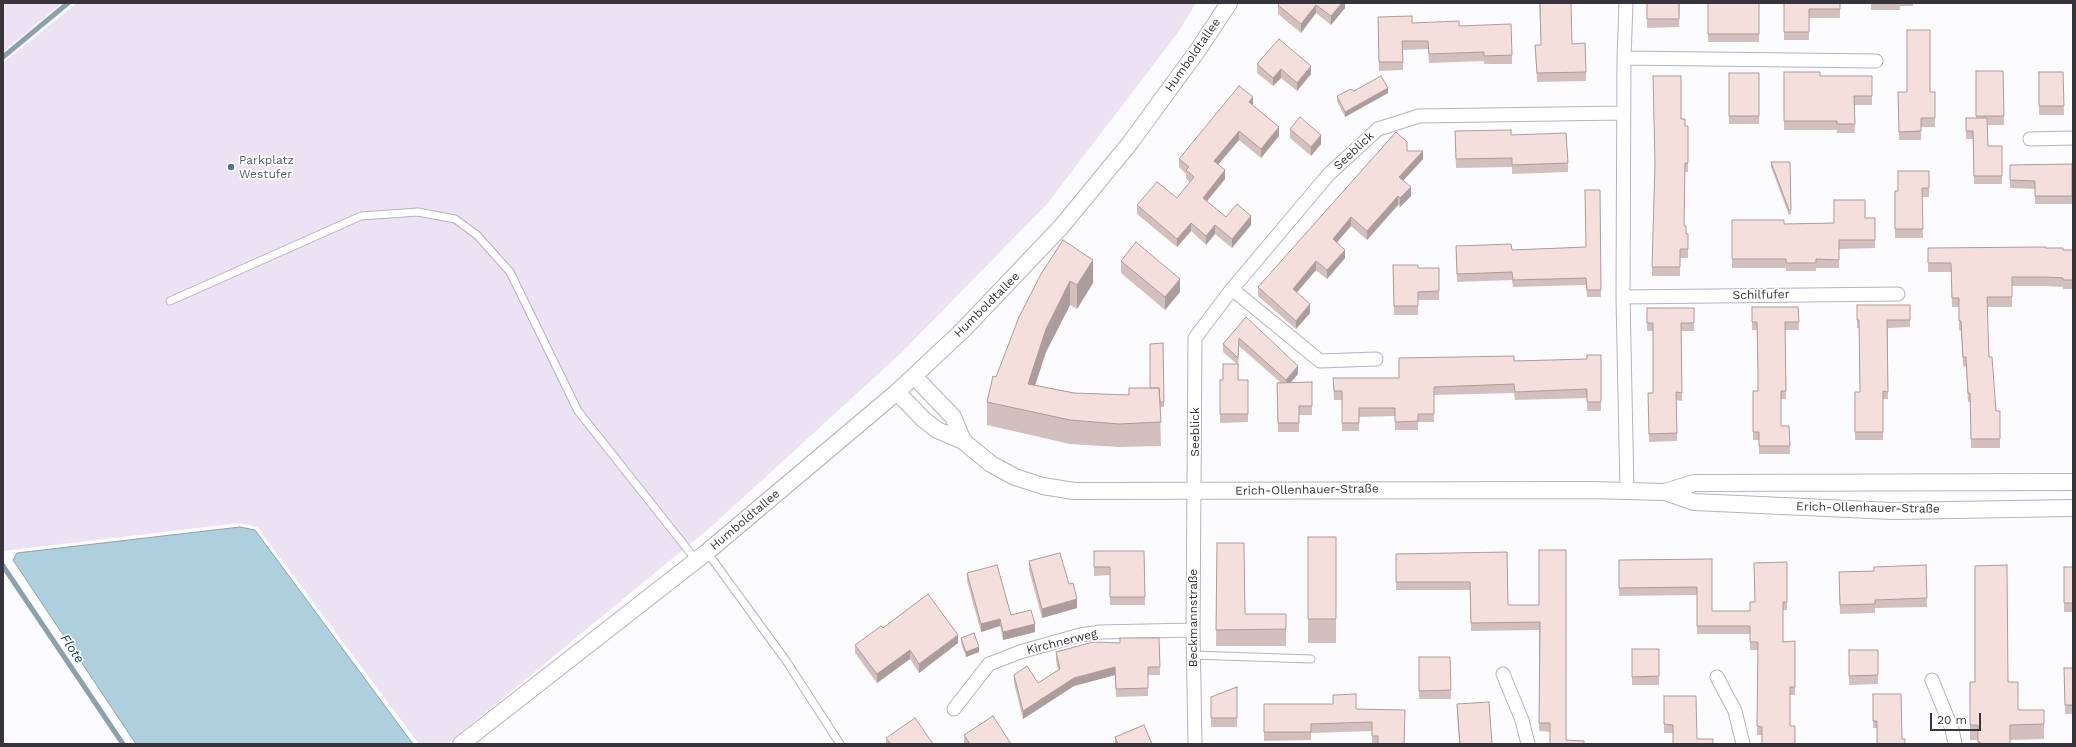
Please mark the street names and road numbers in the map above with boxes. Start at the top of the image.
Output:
street label: Humboldtallee [1162,15,1224,95]
street label: Seeblick [1331,129,1377,173]
street label: Humboldtallee [951,269,1023,341]
street label: Schilfufer [1732,287,1790,303]
street label: Seeblick [1188,407,1202,457]
street label: Erich-Ollenhauer-Straße [1235,482,1379,498]
street label: Humboldtallee [707,487,783,553]
street label: Erich-Ollenhauer-Straße [1796,500,1940,516]
street label: Beckmannstraße [1186,569,1200,667]
street label: Kirchnerweg [1025,626,1099,658]

